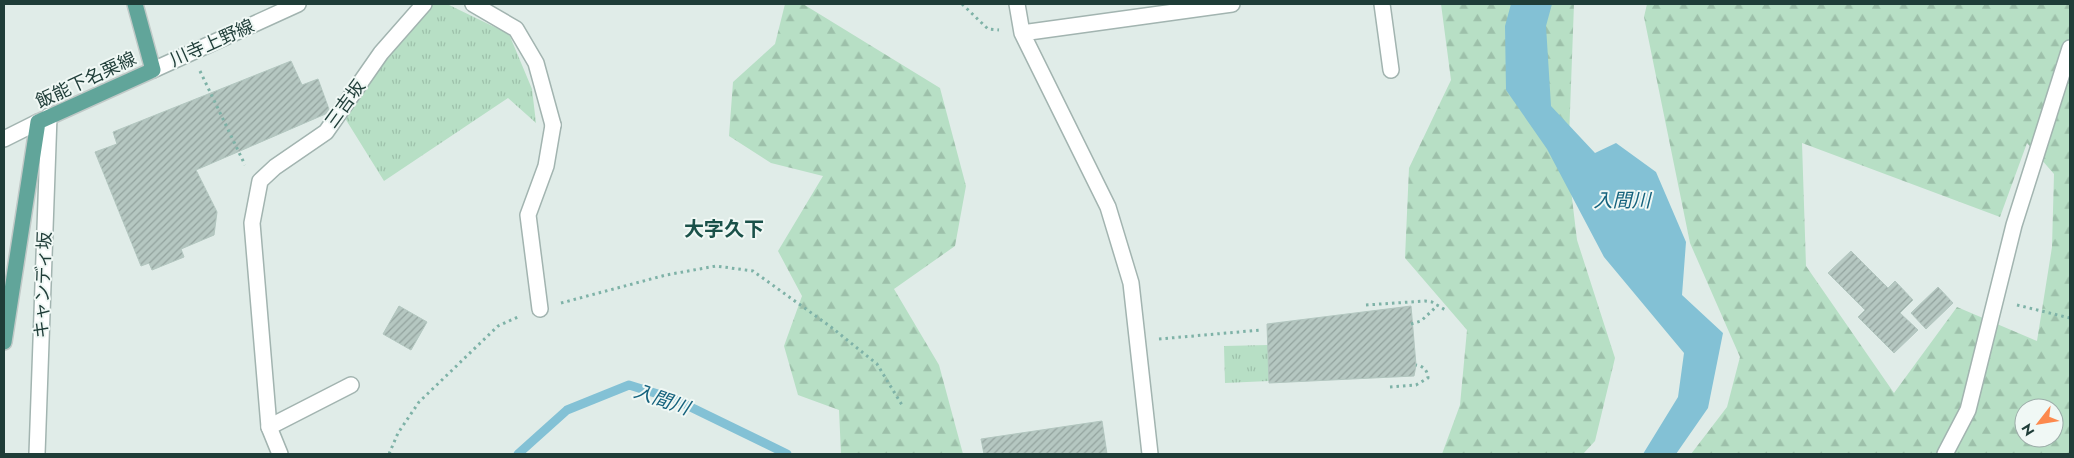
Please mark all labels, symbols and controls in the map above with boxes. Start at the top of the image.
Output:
street label: 川寺上野線 [166,13,258,73]
street label: 飯能下名栗線 [32,45,140,115]
street label: 三吉坂 [319,75,371,133]
water label: 入間川 [1593,187,1652,214]
district label: 大字久下 [684,215,764,244]
street label: キャンディ坂 [28,231,58,339]
water label: 入間川 [630,377,695,422]
north arrow [2014,398,2064,448]
text: N [2016,420,2039,440]

